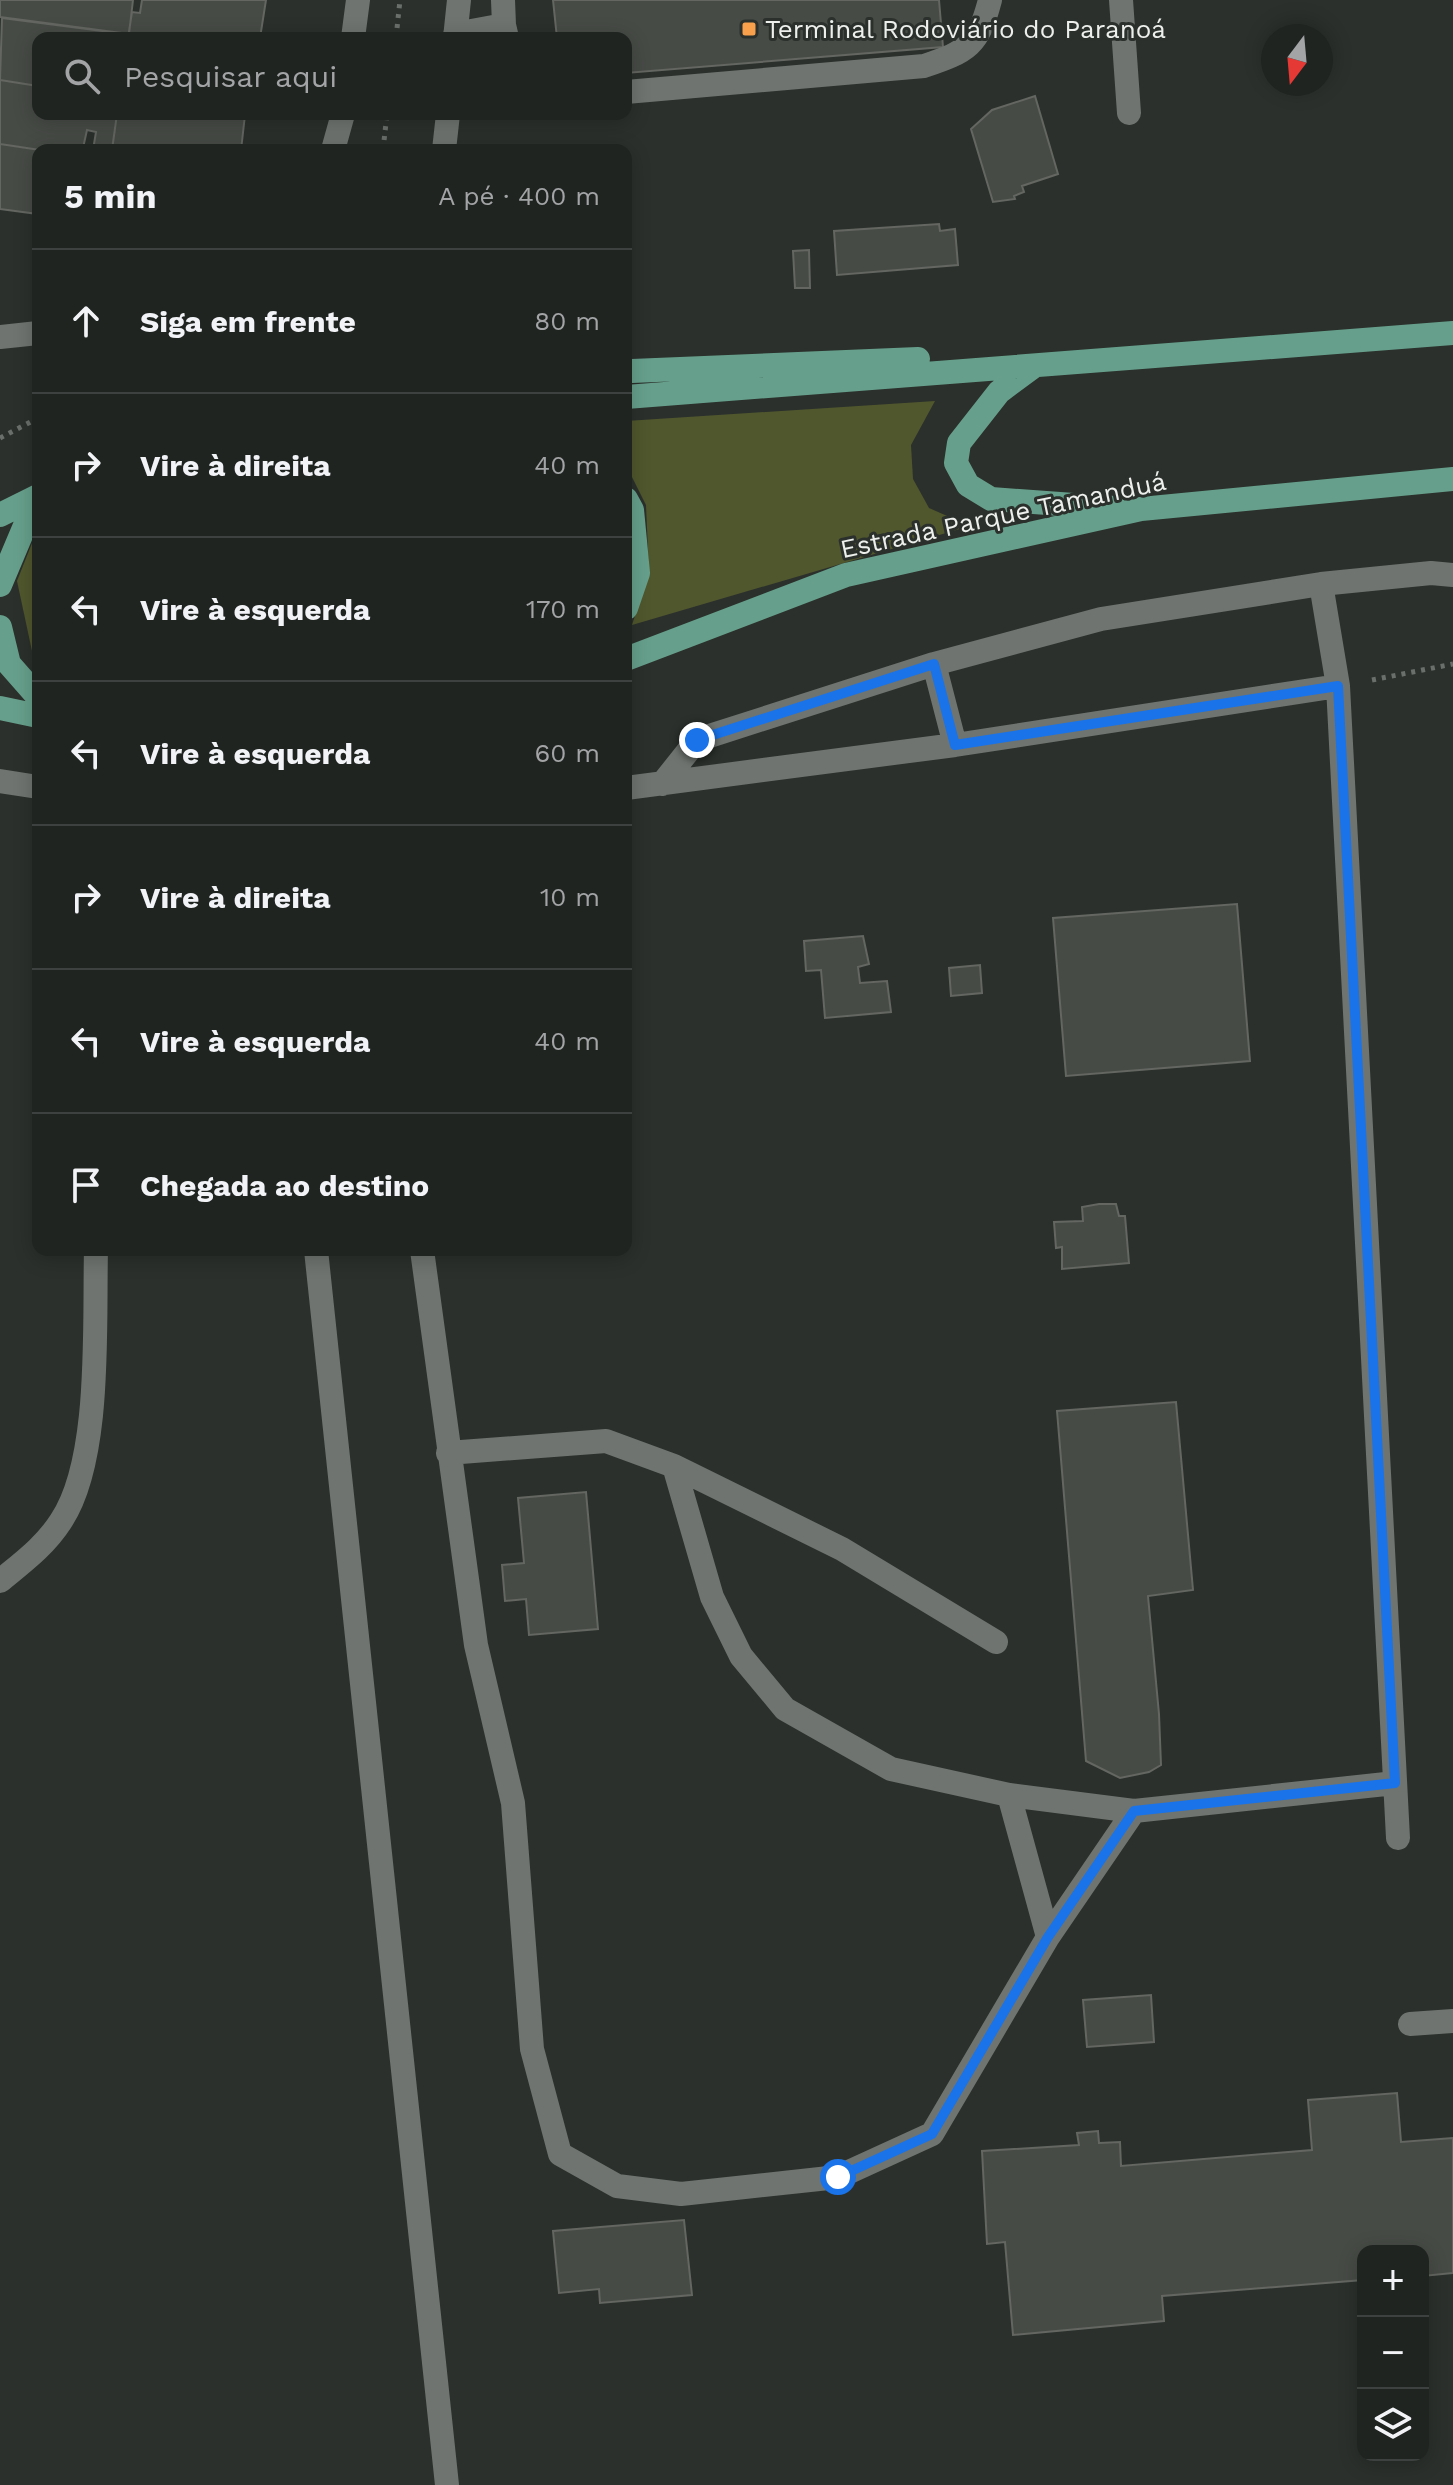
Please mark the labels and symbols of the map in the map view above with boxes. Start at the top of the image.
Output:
place label: Terminal Rodoviário do Paranoá [765,14,1166,44]
marker: Terminal Rodoviário do Paranoá [740,20,758,38]
north arrow [1261,24,1333,96]
street label: Estrada Parque Tamanduá [837,466,1169,564]
route end [679,722,715,758]
route start [820,2159,856,2195]

